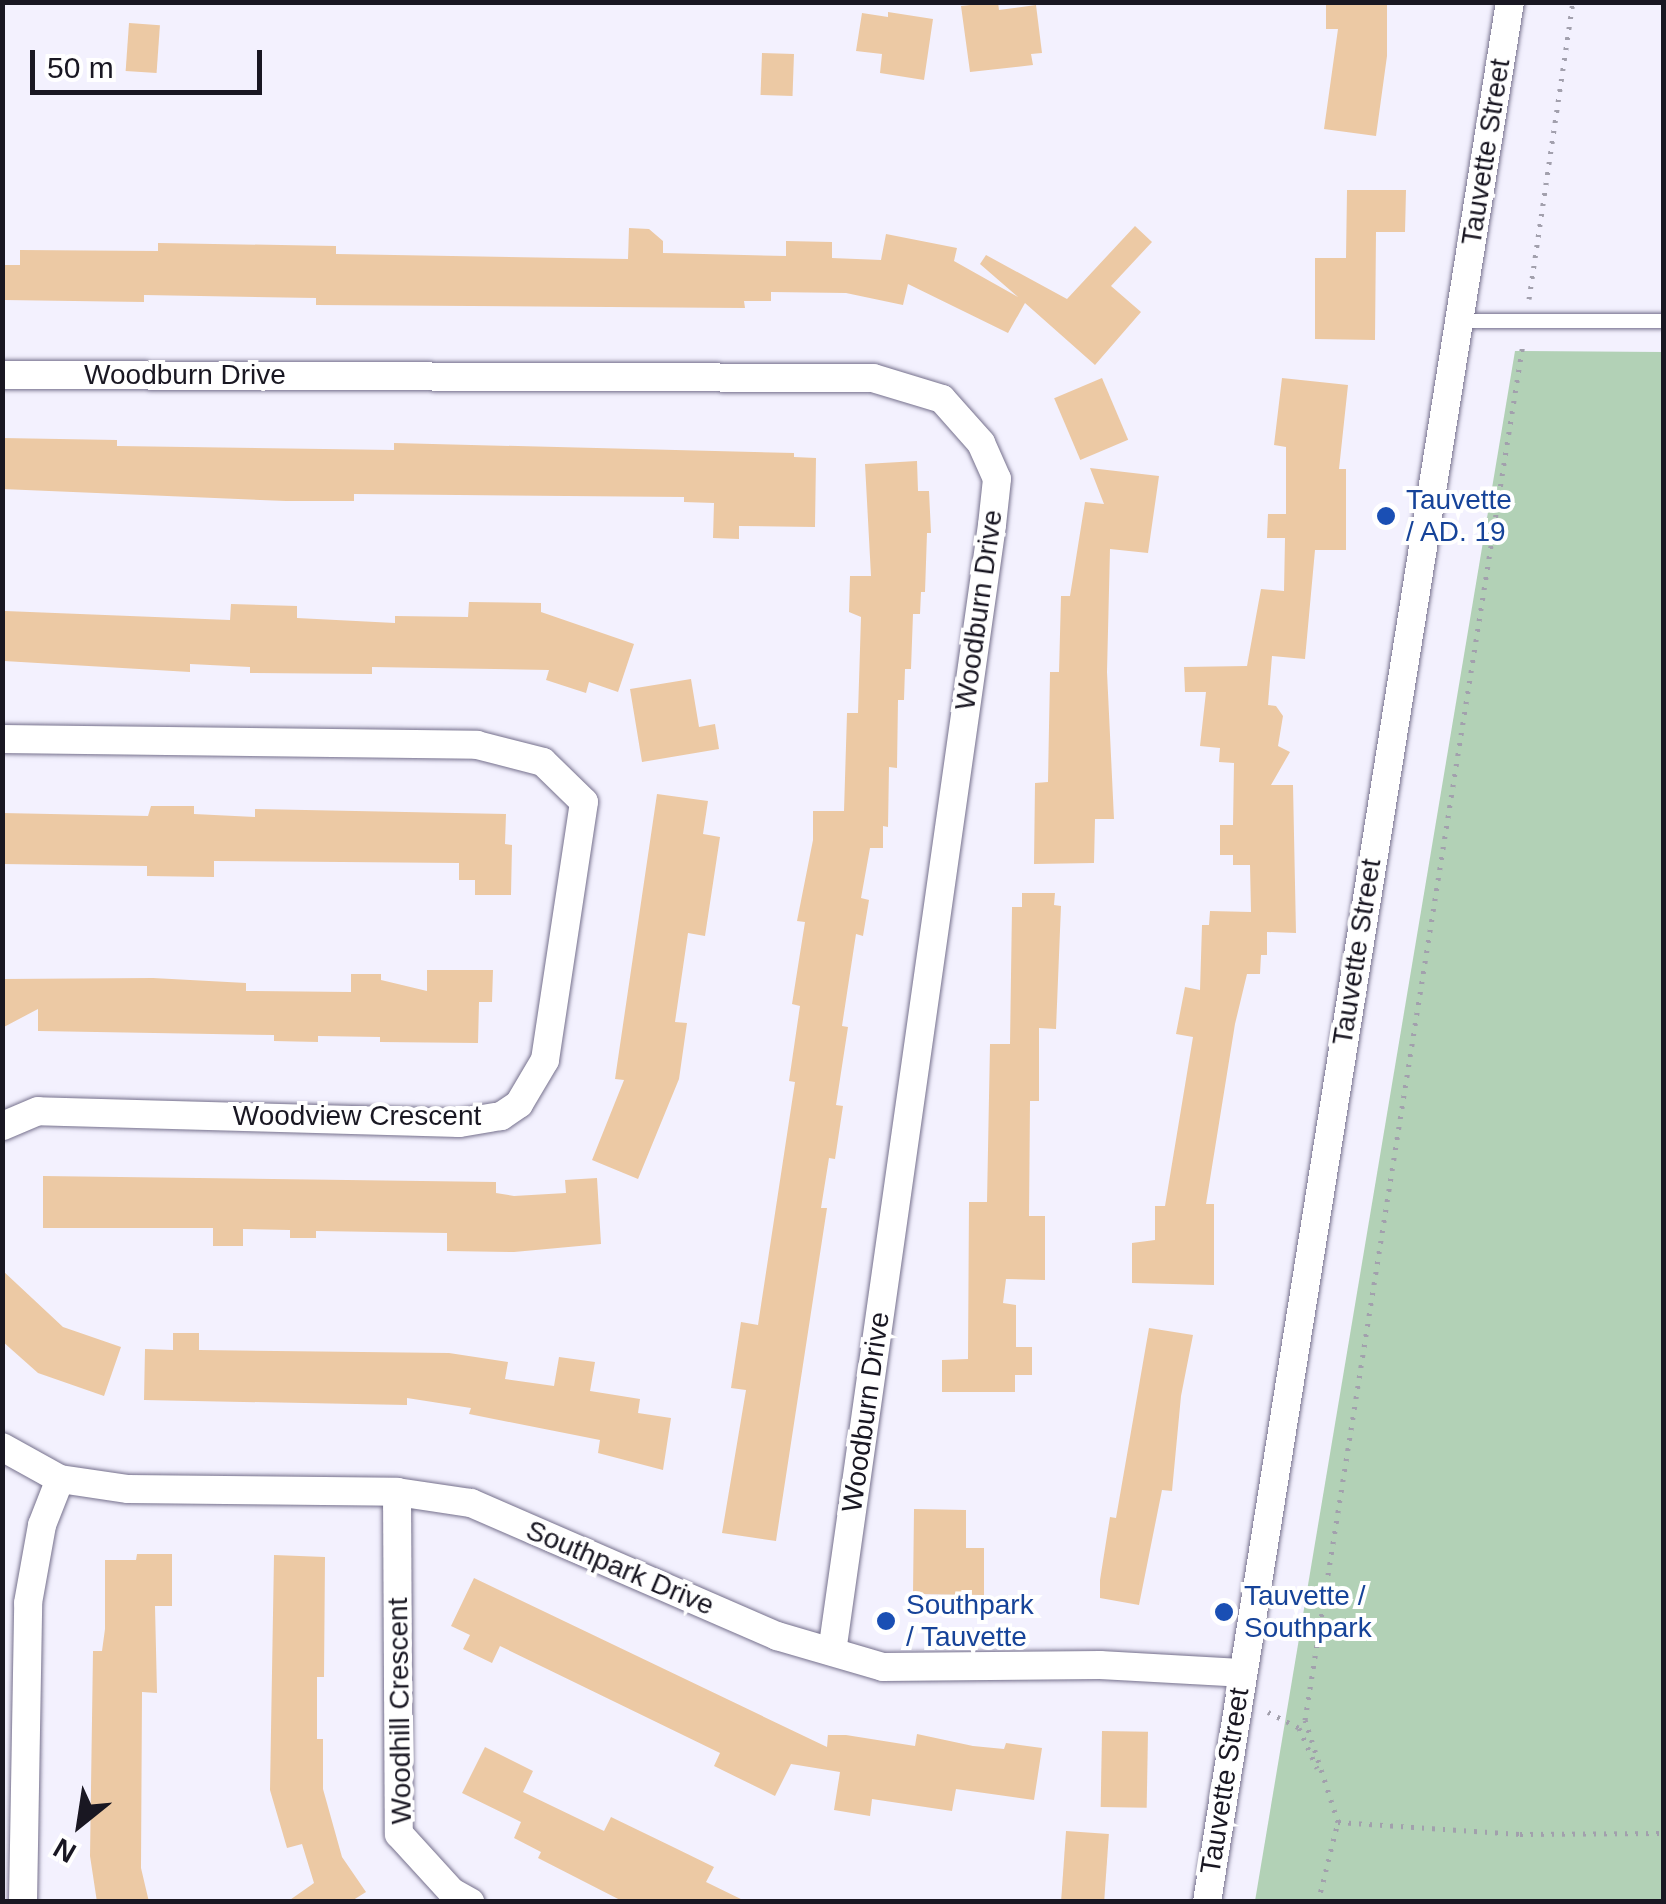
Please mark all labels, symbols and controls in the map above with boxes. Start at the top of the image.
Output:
scale bar [35,30,268,92]
text: 50 m [47,51,114,84]
street label: Tauvette Street [1455,56,1517,248]
street label: Woodburn Drive [84,358,286,392]
place label: Tauvette / AD. 19 [1406,483,1512,549]
marker: Tauvette / AD. 19 [1375,505,1397,527]
street label: Woodburn Drive [948,508,1010,712]
street label: Tauvette Street [1326,856,1388,1048]
street label: Woodview Crescent [233,1099,481,1133]
street label: Woodburn Drive [835,1310,897,1514]
street label: Southpark Drive [521,1513,719,1623]
place label: Tauvette / Southpark [1244,1579,1372,1645]
place label: Southpark / Tauvette [906,1588,1034,1654]
street label: Woodhill Crescent [381,1597,419,1825]
marker: Tauvette / Southpark [1213,1601,1235,1623]
marker: Southpark / Tauvette [875,1610,897,1632]
street label: Tauvette Street [1194,1685,1256,1877]
north arrow [30,1774,130,1874]
text: N [48,1832,81,1869]

